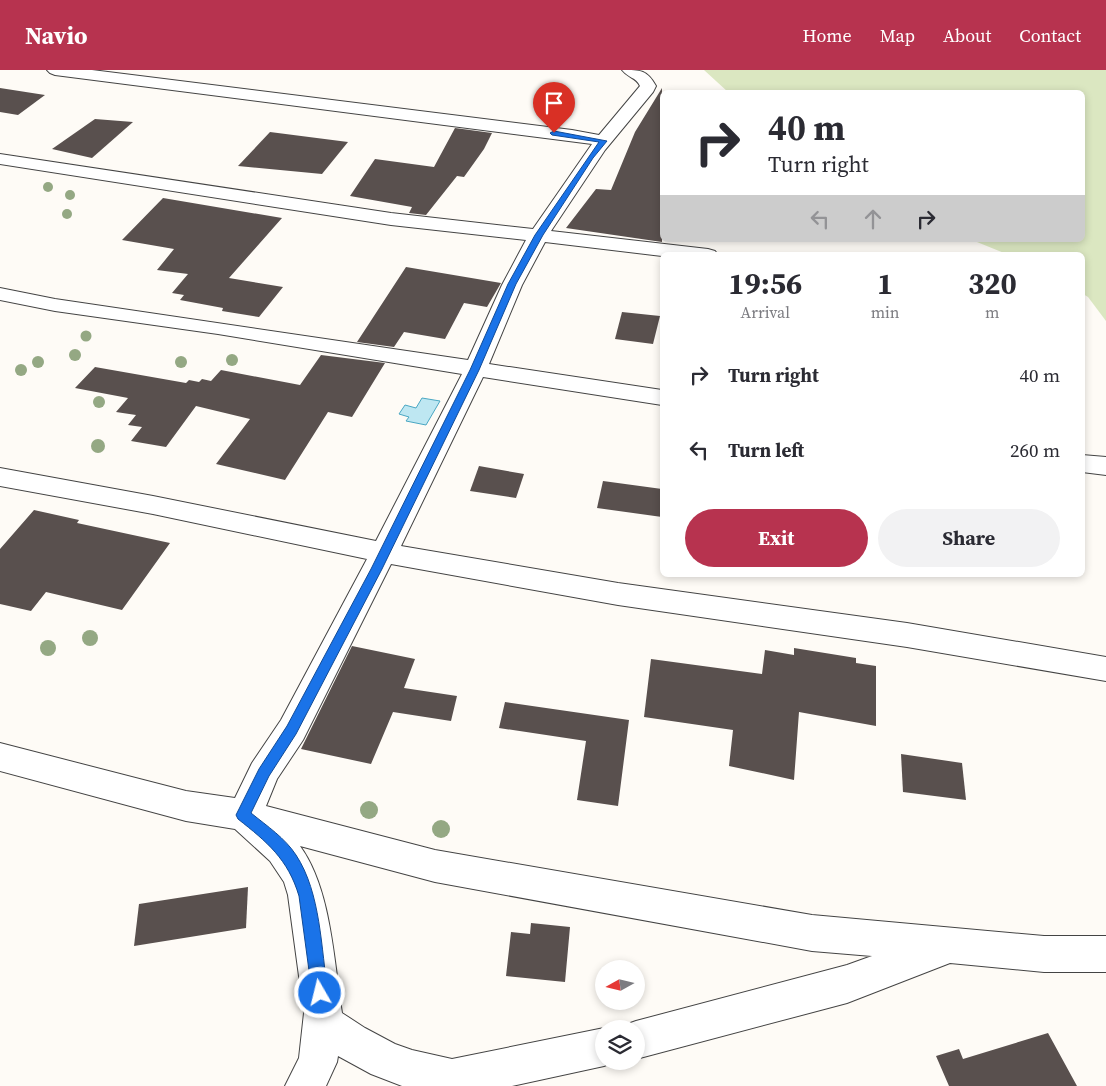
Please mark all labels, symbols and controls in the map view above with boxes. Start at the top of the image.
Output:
text: Navio [25,19,88,52]
text: Home [803,23,852,48]
text: Map [880,23,915,48]
text: About [943,23,991,48]
text: Contact [1019,23,1081,48]
pin [533,82,575,133]
icon: arrive [540,89,568,117]
text: 40 m [768,104,845,152]
icon: right [685,110,750,175]
text: Turn right [768,149,869,179]
icon: left [806,205,834,233]
icon: ahead [859,205,887,233]
icon: right [912,205,940,233]
text: 19:56 [728,263,802,304]
text: 1 [877,263,893,304]
text: 320 [968,263,1017,304]
text: Arrival [741,301,790,323]
text: min [871,301,900,323]
text: m [985,301,999,323]
icon: right [685,361,713,389]
text: Turn right [728,362,819,388]
text: 40 m [1019,362,1060,388]
icon: left [685,436,713,464]
text: Turn left [728,437,804,463]
text: 260 m [1010,437,1060,463]
button: Exit [685,509,868,567]
button: Share [878,509,1060,567]
north arrow [595,960,645,1010]
map controls [595,960,645,1070]
position arrow [293,966,345,1018]
button: layers [595,1020,645,1070]

